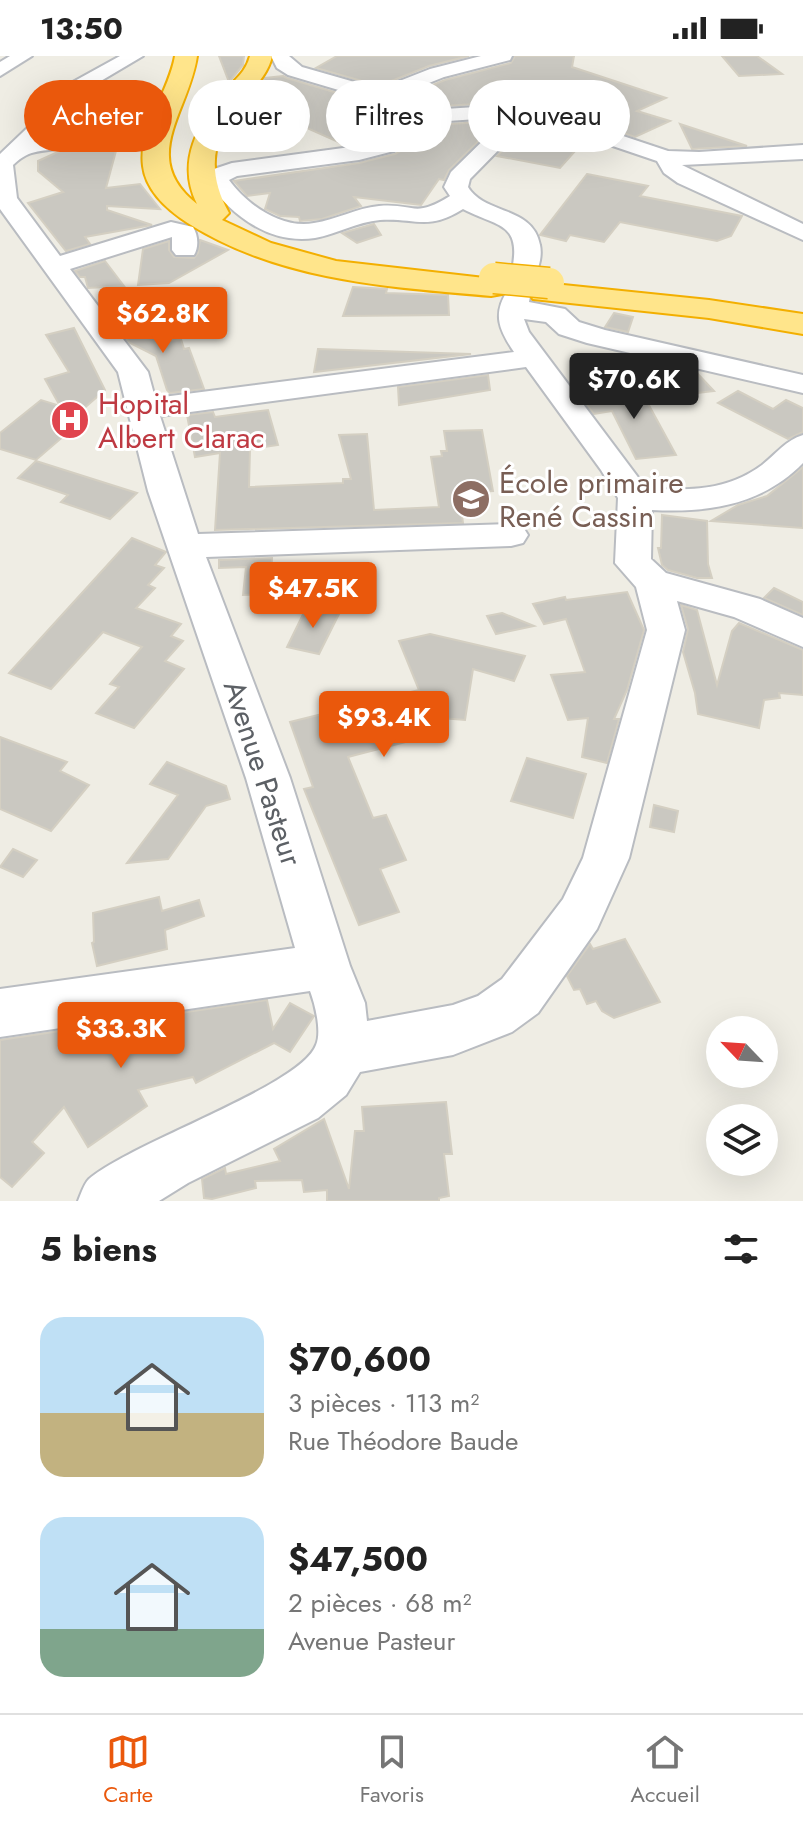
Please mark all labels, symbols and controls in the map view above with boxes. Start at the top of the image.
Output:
text: 13:50 [40,7,123,50]
chip: Acheter [24,80,172,152]
chip: Louer [188,80,310,152]
chip: Filtres [326,80,452,152]
chip: Nouveau [468,80,630,152]
pin: $62.8K [98,287,228,355]
text: $62.8K [116,294,210,332]
pin: $70.6K [569,353,699,421]
text: $70.6K [587,360,681,398]
place label: Hopital Albert Clarac [98,382,265,459]
hospital icon: Hopital Albert Clarac [49,399,91,441]
place label: École primaire René Cassin [499,461,684,538]
school or university icon: École primaire René Cassin [450,478,492,520]
pin: $47.5K [248,562,378,630]
text: $47.5K [268,569,358,607]
street label: Avenue Pasteur [213,674,314,872]
pin: $93.4K [319,691,449,759]
text: $93.4K [337,698,431,736]
pin: $33.3K [56,1002,186,1070]
text: $33.3K [76,1009,166,1047]
north arrow [706,1016,778,1088]
map controls [706,1016,778,1176]
button: layers [706,1104,778,1176]
text: 5 biens [40,1225,157,1274]
icon: filters [719,1227,763,1271]
text: $70,600 [288,1335,431,1384]
icon: home [104,1349,200,1445]
text: 3 pièces · 113 m² [288,1384,479,1422]
text: Rue Théodore Baude [288,1422,518,1460]
text: $47,500 [288,1535,428,1584]
icon: home [104,1549,200,1645]
text: 2 pièces · 68 m² [288,1584,472,1622]
text: Avenue Pasteur [288,1622,455,1660]
tab: Carte [103,1730,153,1810]
tab: Favoris [360,1730,424,1810]
tab: Accueil [630,1730,700,1810]

